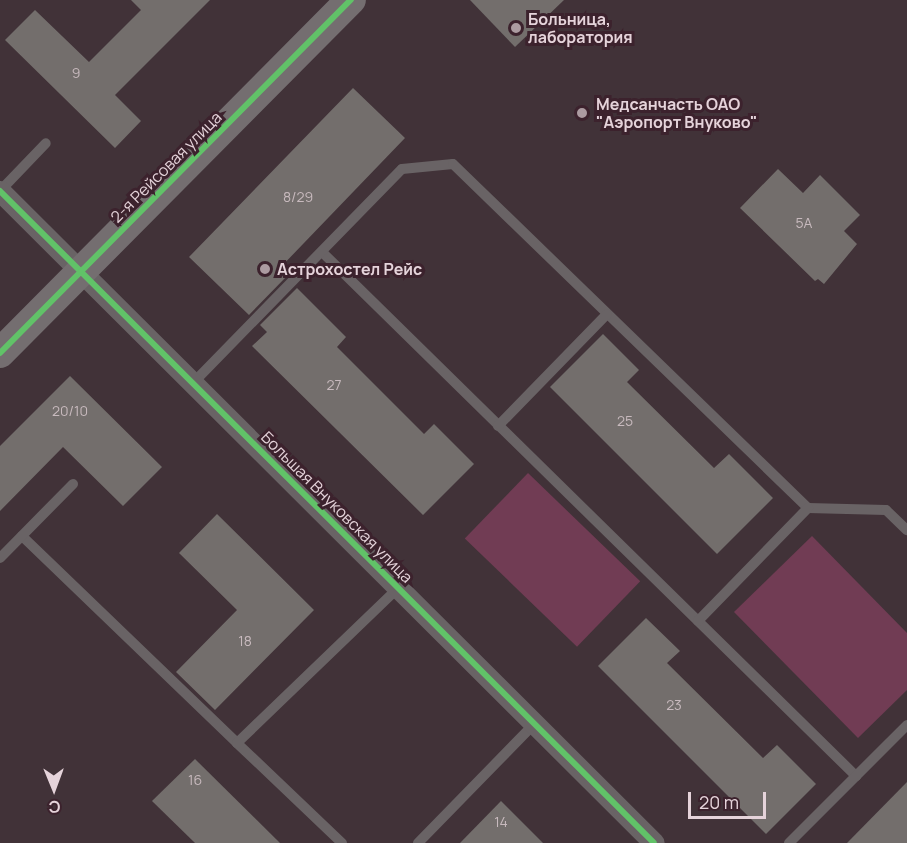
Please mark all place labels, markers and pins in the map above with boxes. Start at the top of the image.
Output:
place label: Больница, лаборатория [528,9,633,47]
marker: Больница, лаборатория [509,21,523,35]
place label: Медсанчасть ОАО "Аэропорт Внуково" [596,94,758,132]
marker: Медсанчасть ОАО "Аэропорт Внуково" [573,104,591,122]
place label: Астрохостел Рейс [277,259,422,279]
marker: Астрохостел Рейс [258,262,272,276]

